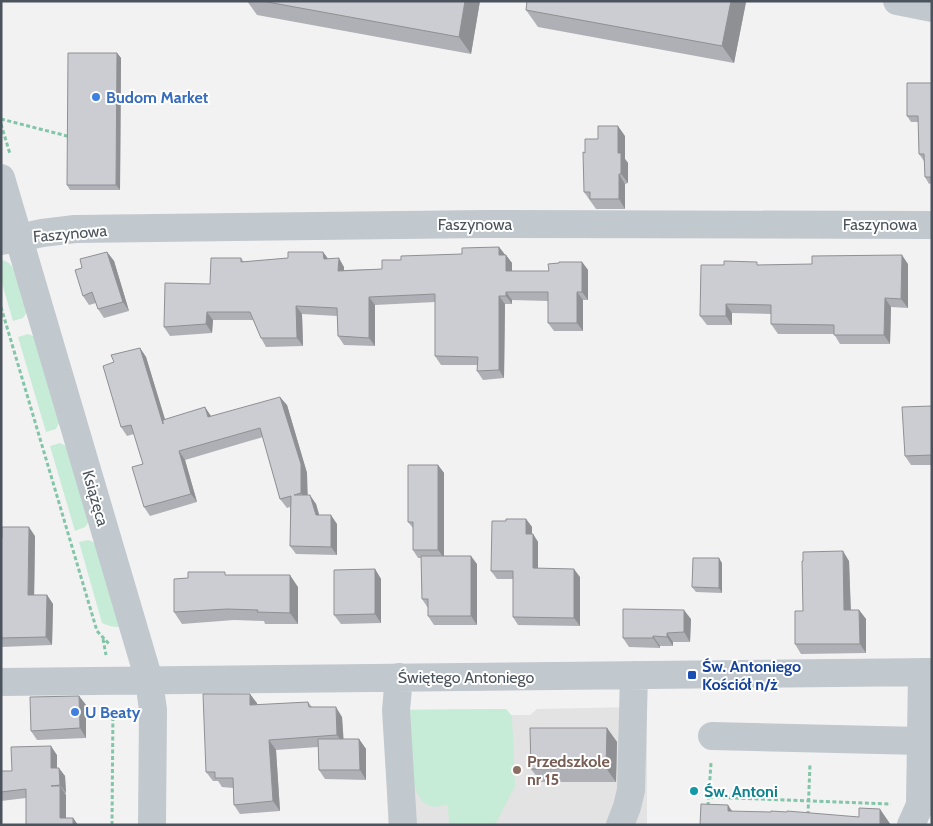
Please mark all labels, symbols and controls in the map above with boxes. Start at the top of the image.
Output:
place label: Budom Market [106,88,209,107]
marker: Budom Market [90,91,102,103]
street label: Faszynowa [438,215,512,234]
street label: Faszynowa [843,215,917,234]
street label: Faszynowa [32,221,108,246]
street label: Książęca [78,468,113,529]
place label: Św. Antoniego Kościół n/ż [702,657,801,694]
street label: Świętego Antoniego [398,668,534,687]
marker: Św. Antoniego Kościół n/ż [686,669,698,681]
place label: U Beaty [85,703,141,722]
marker: U Beaty [69,706,81,718]
place label: Przedszkole nr 15 [527,752,610,789]
marker: Przedszkole nr 15 [511,764,523,776]
place label: Św. Antoni [704,782,778,801]
marker: Św. Antoni [688,785,700,797]

